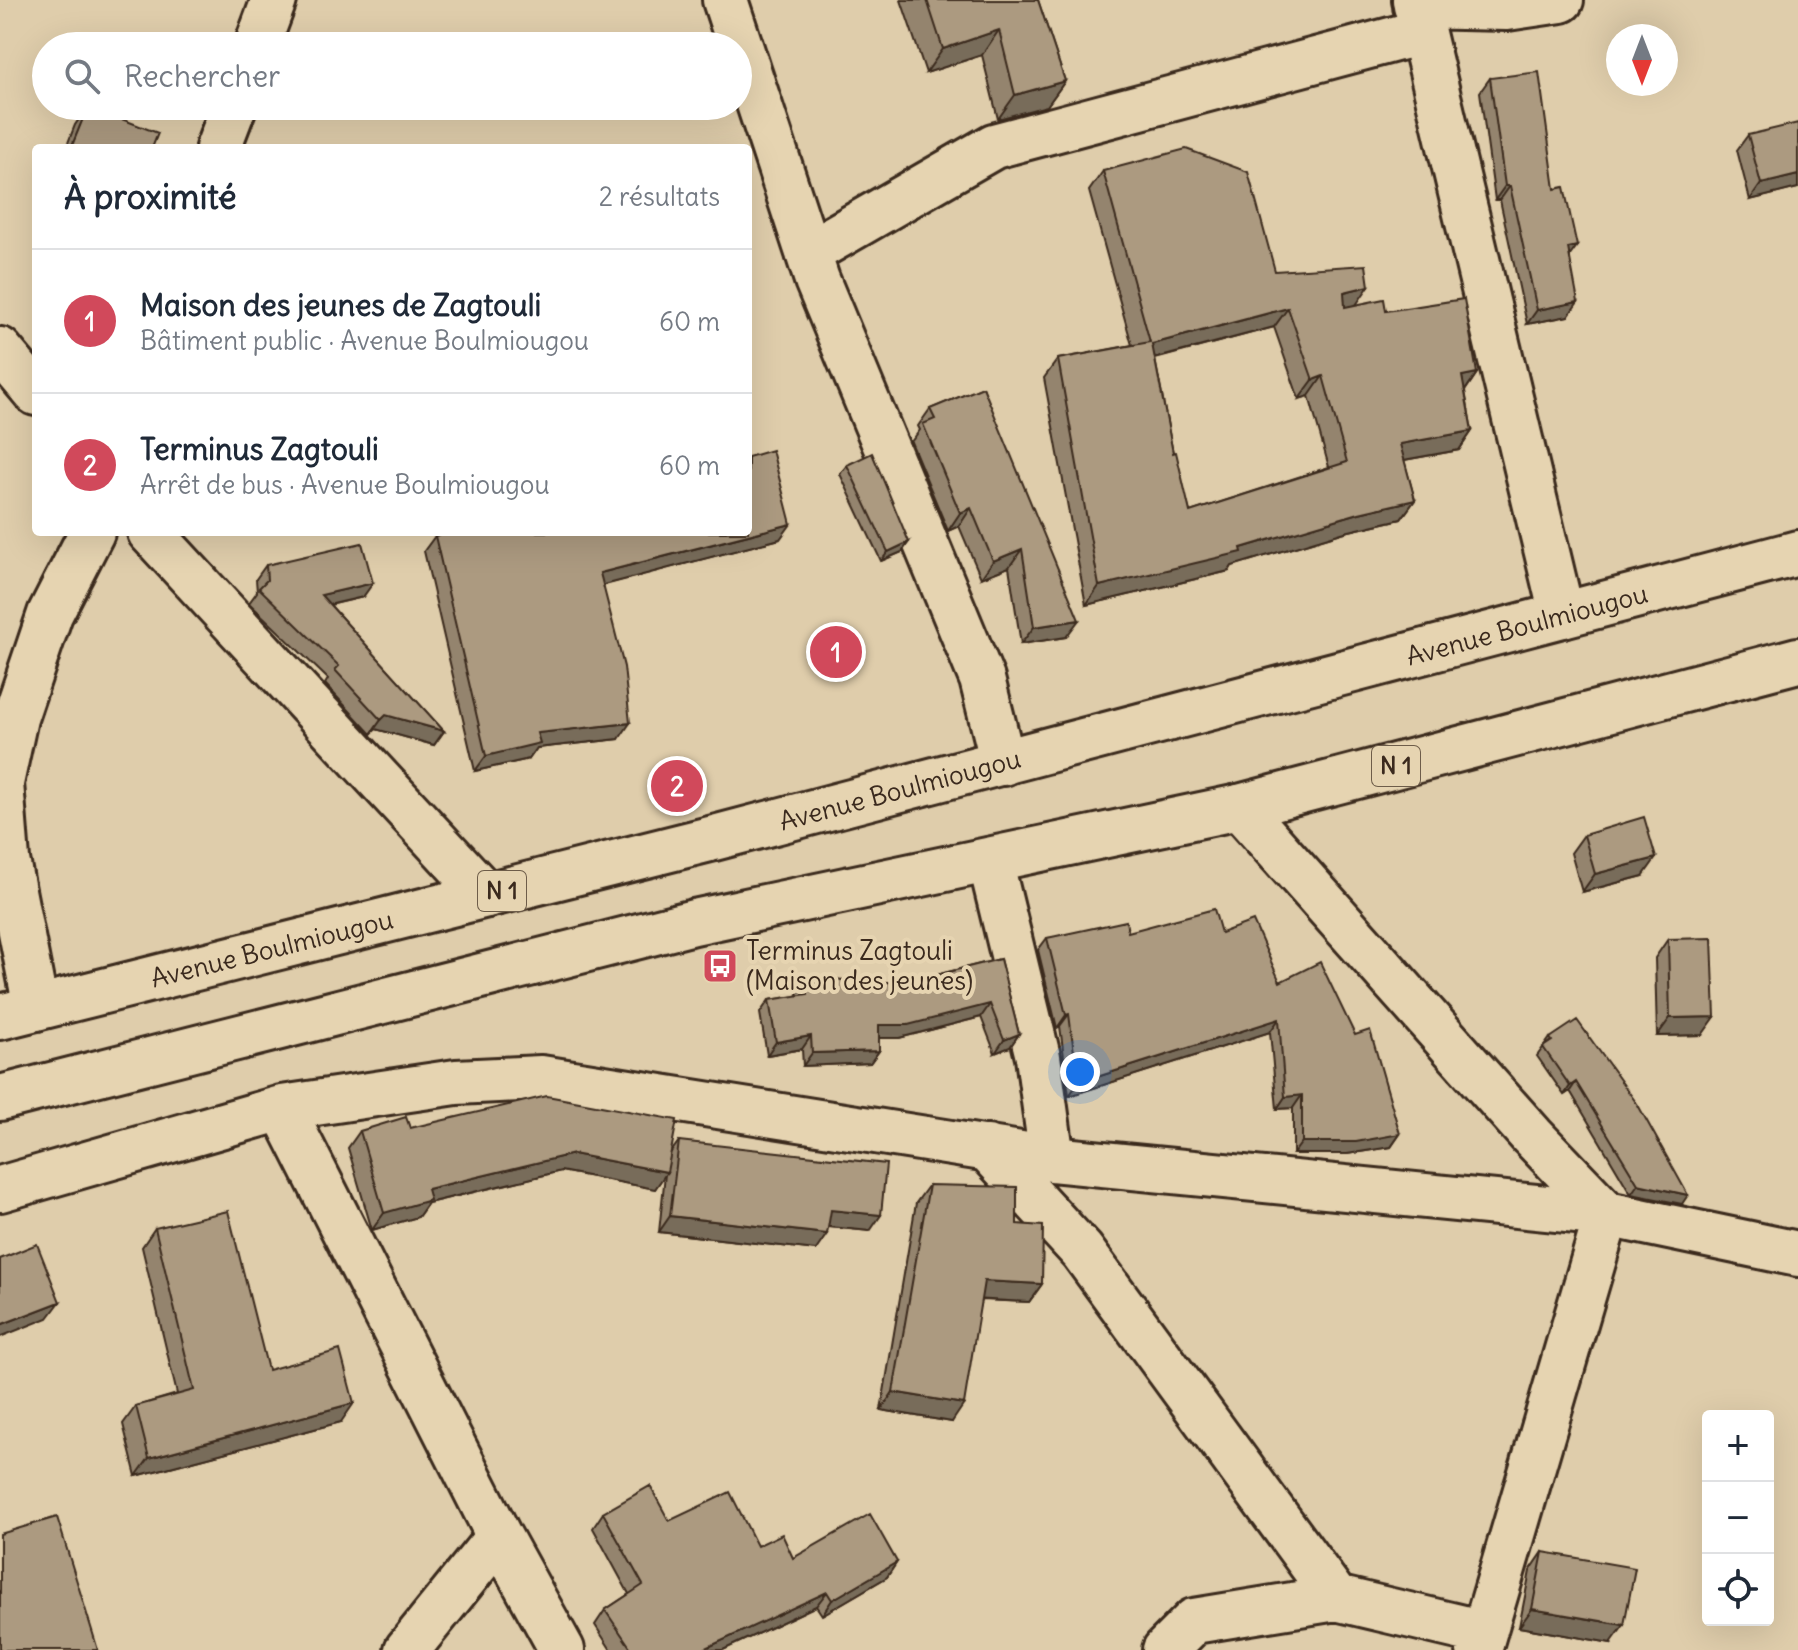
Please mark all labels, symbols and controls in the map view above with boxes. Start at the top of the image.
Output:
north arrow [1606,24,1678,96]
search box [32,32,752,120]
icon: search [60,54,104,98]
text: Rechercher [124,57,280,95]
text: À proximité [64,175,237,218]
text: 2 résultats [599,180,720,213]
text: Maison des jeunes de Zagtouli [140,286,541,324]
text: 1 [85,305,95,338]
text: 60 m [659,305,720,338]
text: Bâtiment public · Avenue Boulmiougou [140,324,589,357]
text: Terminus Zagtouli [140,430,379,468]
text: 2 [83,449,97,482]
text: 60 m [659,449,720,482]
text: Arrêt de bus · Avenue Boulmiougou [140,468,550,501]
street label: Avenue Boulmiougou [1403,576,1651,673]
pin: 1 [810,622,862,682]
street label: Avenue Boulmiougou [776,741,1024,838]
road number: N 1 [1372,746,1420,786]
pin: 2 [651,756,703,816]
road number: N 1 [478,871,526,911]
street label: Avenue Boulmiougou [147,902,396,995]
place label: Terminus Zagtouli (Maison des jeunes) [746,934,973,997]
bus stop icon: Terminus Zagtouli (Maison des jeunes) [701,947,739,985]
your location [1060,1052,1100,1092]
map controls [1702,1410,1774,1626]
button: + [1702,1410,1774,1482]
button: − [1702,1482,1774,1554]
button: locate [1702,1554,1774,1626]

